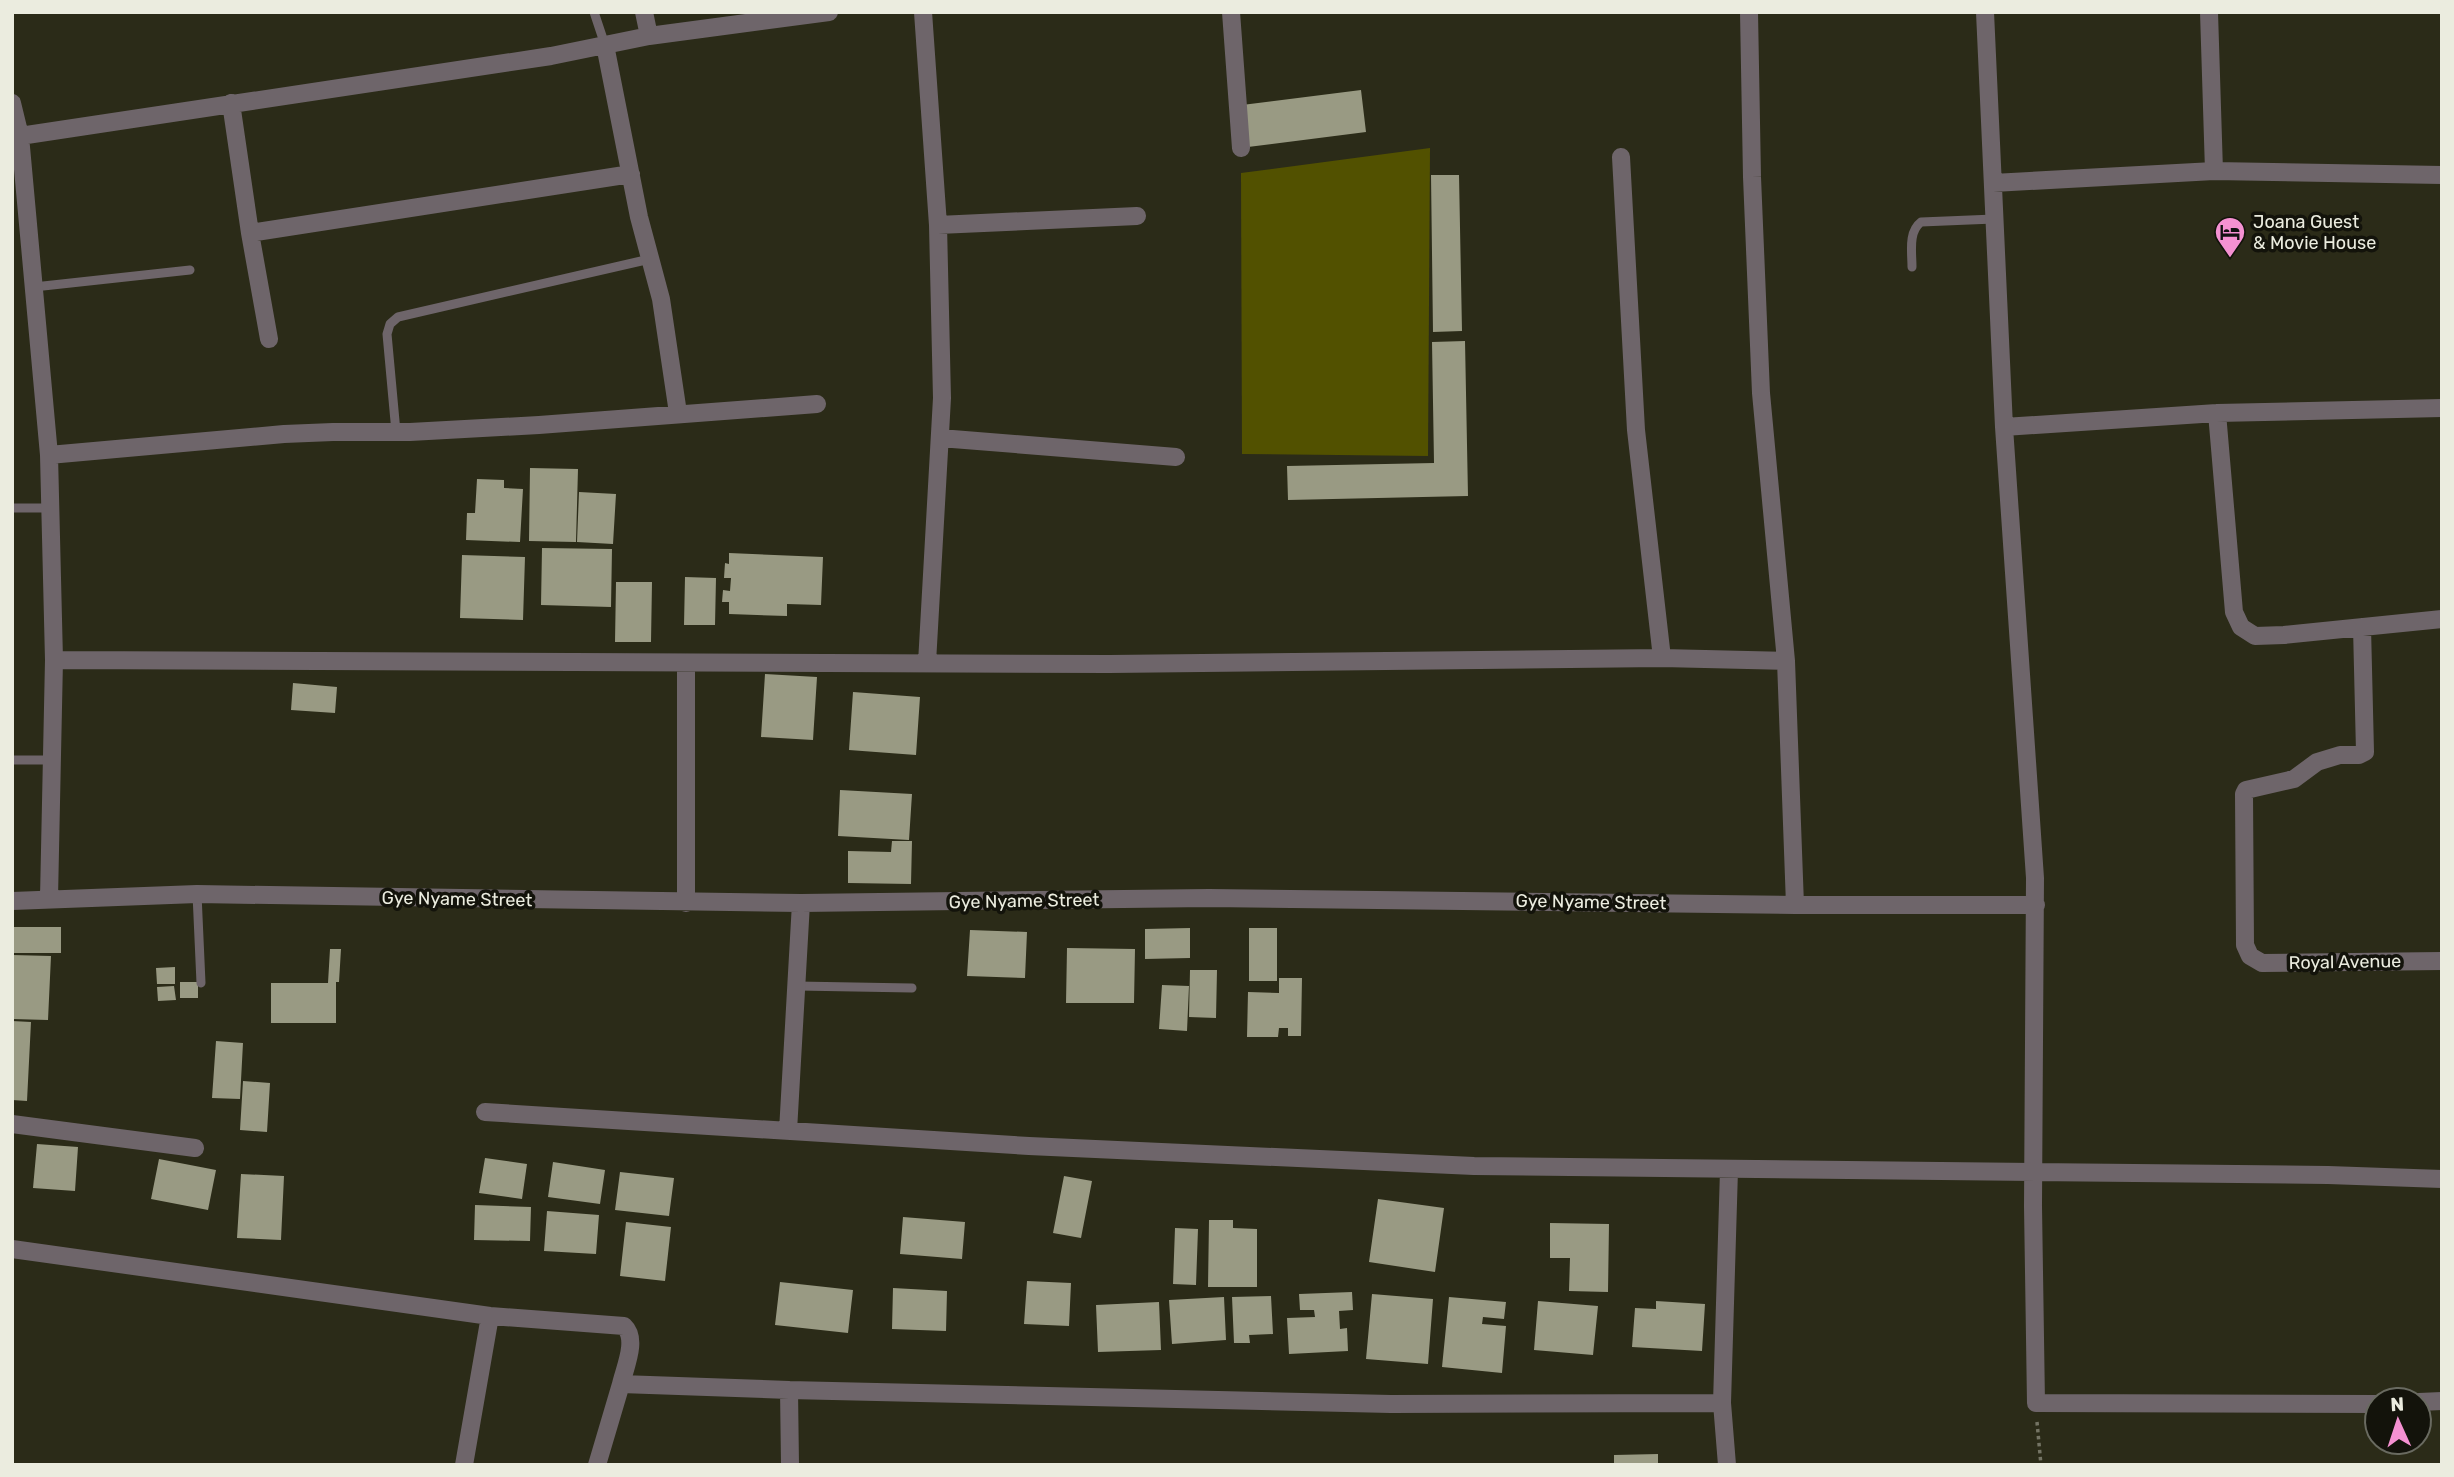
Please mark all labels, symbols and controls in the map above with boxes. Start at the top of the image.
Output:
place label: Joana Guest & Movie House [2253,211,2376,254]
hotel icon: Joana Guest & Movie House [2213,215,2247,259]
street label: Gye Nyame Street [381,887,533,911]
street label: Gye Nyame Street [948,889,1100,913]
street label: Gye Nyame Street [1515,890,1667,914]
street label: Royal Avenue [2289,950,2401,974]
north arrow [2363,1386,2433,1456]
text: N [2390,1393,2405,1416]

